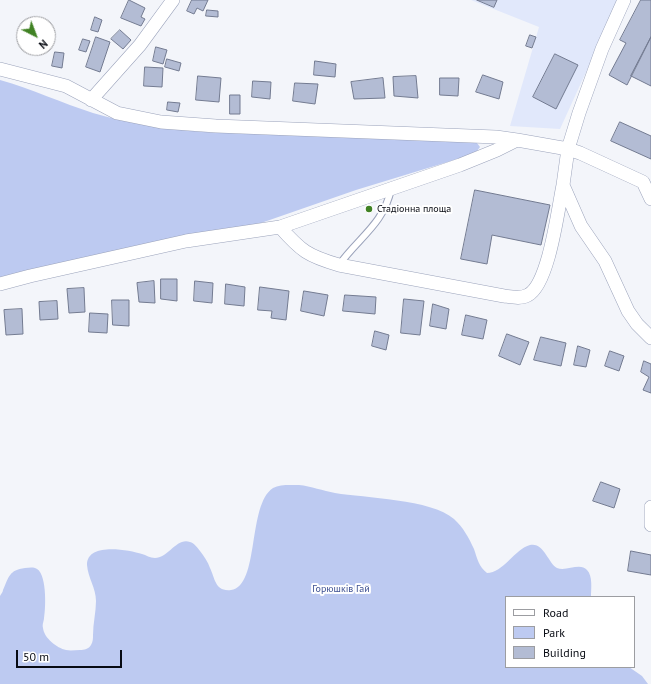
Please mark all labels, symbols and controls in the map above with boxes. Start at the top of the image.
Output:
north arrow [16,16,56,56]
text: N [36,37,51,52]
place label: Стадіонна площа [377,203,451,215]
marker: Стадіонна площа [364,204,374,214]
park label: Горюшків Гай [312,583,370,595]
legend [505,596,635,668]
text: Road [543,605,568,620]
text: Park [543,625,565,640]
scale bar [18,642,124,668]
text: Building [543,645,586,660]
text: 50 m [23,649,49,664]

